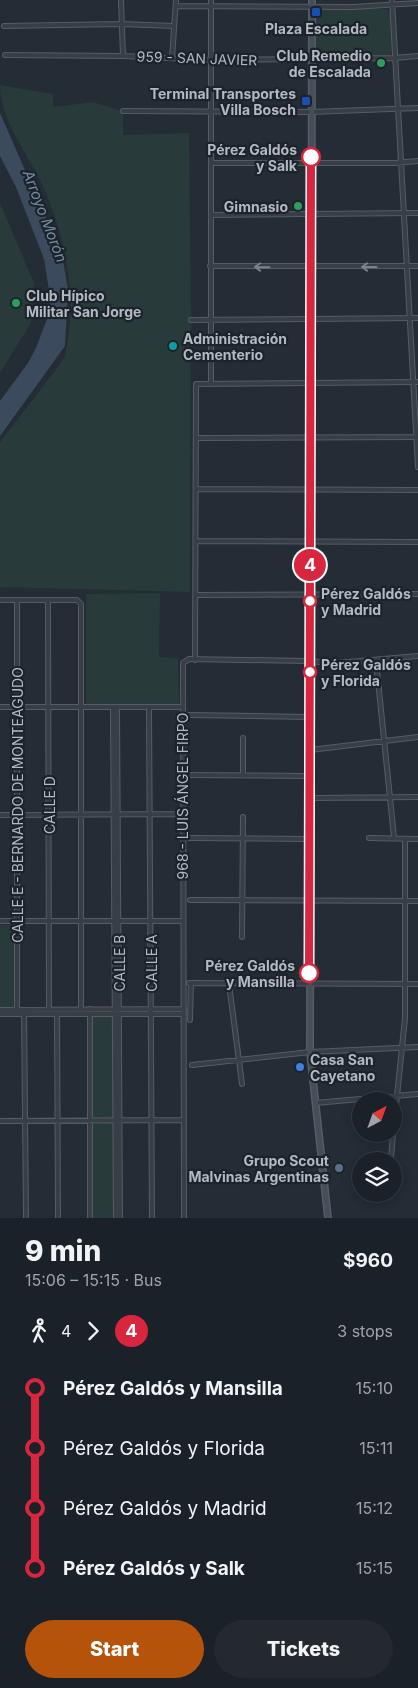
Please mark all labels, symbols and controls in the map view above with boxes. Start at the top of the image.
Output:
marker: Plaza Escalada [310,6,322,18]
place label: Plaza Escalada [265,20,367,37]
street label: 959 - SAN JAVIER [136,47,258,69]
place label: Club Remedio de Escalada [276,47,371,80]
marker: Club Remedio de Escalada [375,57,387,69]
place label: Terminal Transportes Villa Bosch [150,85,296,118]
marker: Terminal Transportes Villa Bosch [300,95,312,107]
place label: Pérez Galdós y Salk [207,141,298,174]
marker: Pérez Galdós y Salk [301,147,321,167]
water label: Arroyo Morón [18,166,71,265]
place label: Gimnasio [224,198,288,215]
marker: Gimnasio [292,200,304,212]
one-way arrow [254,262,270,271]
one-way arrow [362,262,378,272]
place label: Club Hípico Militar San Jorge [26,287,141,320]
marker: Club Hípico Militar San Jorge [10,297,22,309]
place label: Administración Cementerio [183,330,287,363]
marker: Administración Cementerio [167,340,179,352]
line badge: 4 [294,549,326,581]
text: 4 [304,554,316,575]
place label: Pérez Galdós y Madrid [321,585,411,618]
marker: Pérez Galdós y Madrid [303,594,317,608]
place label: Pérez Galdós y Florida [321,656,411,689]
marker: Pérez Galdós y Florida [303,665,317,679]
street label: CALLE E - BERNARDO DE MONTEAGUDO [9,667,26,943]
street label: 968 - LUIS ÁNGEL FIRPO [174,713,191,879]
street label: CALLE D [41,776,58,834]
street label: CALLE A [143,934,160,992]
street label: CALLE B [111,935,128,991]
place label: Pérez Galdós y Mansilla [205,957,295,990]
marker: Pérez Galdós y Mansilla [299,963,319,983]
place label: Casa San Cayetano [310,1051,376,1084]
marker: Casa San Cayetano [294,1061,306,1073]
north arrow [352,1092,402,1142]
map controls [352,1092,402,1202]
place label: Grupo Scout Malvinas Argentinas [188,1152,329,1185]
button: layers [352,1152,402,1202]
marker: Grupo Scout Malvinas Argentinas [333,1162,345,1174]
text: 9 min [25,1234,101,1268]
text: $960 [343,1249,393,1272]
text: 15:06 – 15:15 · Bus [25,1270,162,1290]
icon: walk [25,1317,53,1345]
icon: forward [79,1317,107,1345]
text: 4 [125,1320,138,1341]
text: 4 [61,1321,71,1341]
text: 3 stops [337,1321,393,1341]
text: Pérez Galdós y Mansilla [63,1377,283,1400]
text: 15:10 [356,1378,393,1398]
text: Pérez Galdós y Florida [63,1437,265,1460]
text: 15:11 [359,1438,393,1458]
text: Pérez Galdós y Madrid [63,1497,267,1520]
text: 15:12 [356,1498,393,1518]
text: Pérez Galdós y Salk [63,1557,245,1580]
text: 15:15 [356,1558,393,1578]
button: Start [25,1620,204,1678]
button: Tickets [214,1620,393,1678]

